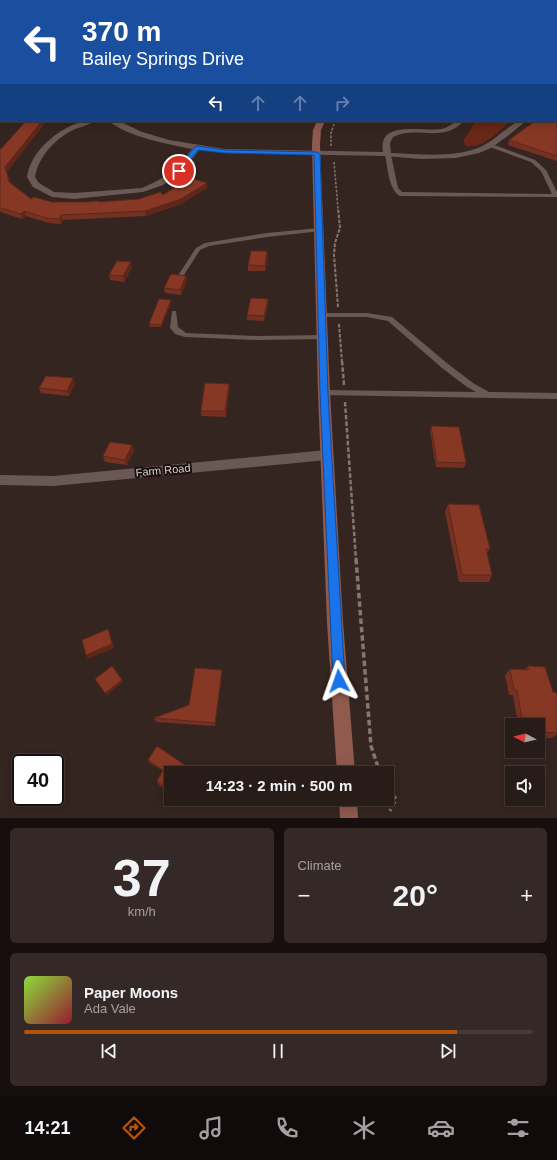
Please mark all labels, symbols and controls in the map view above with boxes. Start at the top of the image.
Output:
icon: left [16,16,68,68]
text: 370 m [82,16,161,47]
text: Bailey Springs Drive [82,49,244,69]
icon: left [205,92,227,114]
icon: ahead [247,92,269,114]
icon: ahead [289,92,311,114]
icon: right [331,92,353,114]
pin [162,154,196,188]
icon: arrive [168,160,190,182]
street label: Farm Road [135,462,191,478]
position arrow [318,660,360,702]
north arrow [505,718,545,758]
map controls [505,718,545,806]
speed limit sign: 40 [12,754,64,806]
button: sound [505,766,545,806]
text: 14:23 · 2 min · 500 m [206,777,352,794]
text: 37 [113,849,171,907]
text: Climate [298,858,342,873]
text: 20° [393,879,438,912]
text: − [298,883,310,908]
text: + [520,883,533,908]
text: km/h [128,904,156,919]
text: Paper Moons [84,984,178,1001]
text: Ada Vale [84,1001,136,1016]
icon: previous [98,1040,120,1062]
icon: pause [267,1040,289,1062]
icon: next [437,1040,459,1062]
icon: directions [120,1114,148,1142]
icon: music [197,1114,225,1142]
icon: phone [273,1114,301,1142]
icon: climate [350,1114,378,1142]
icon: car [427,1114,455,1142]
icon: filters [504,1114,532,1142]
text: 14:21 [24,1118,71,1138]

